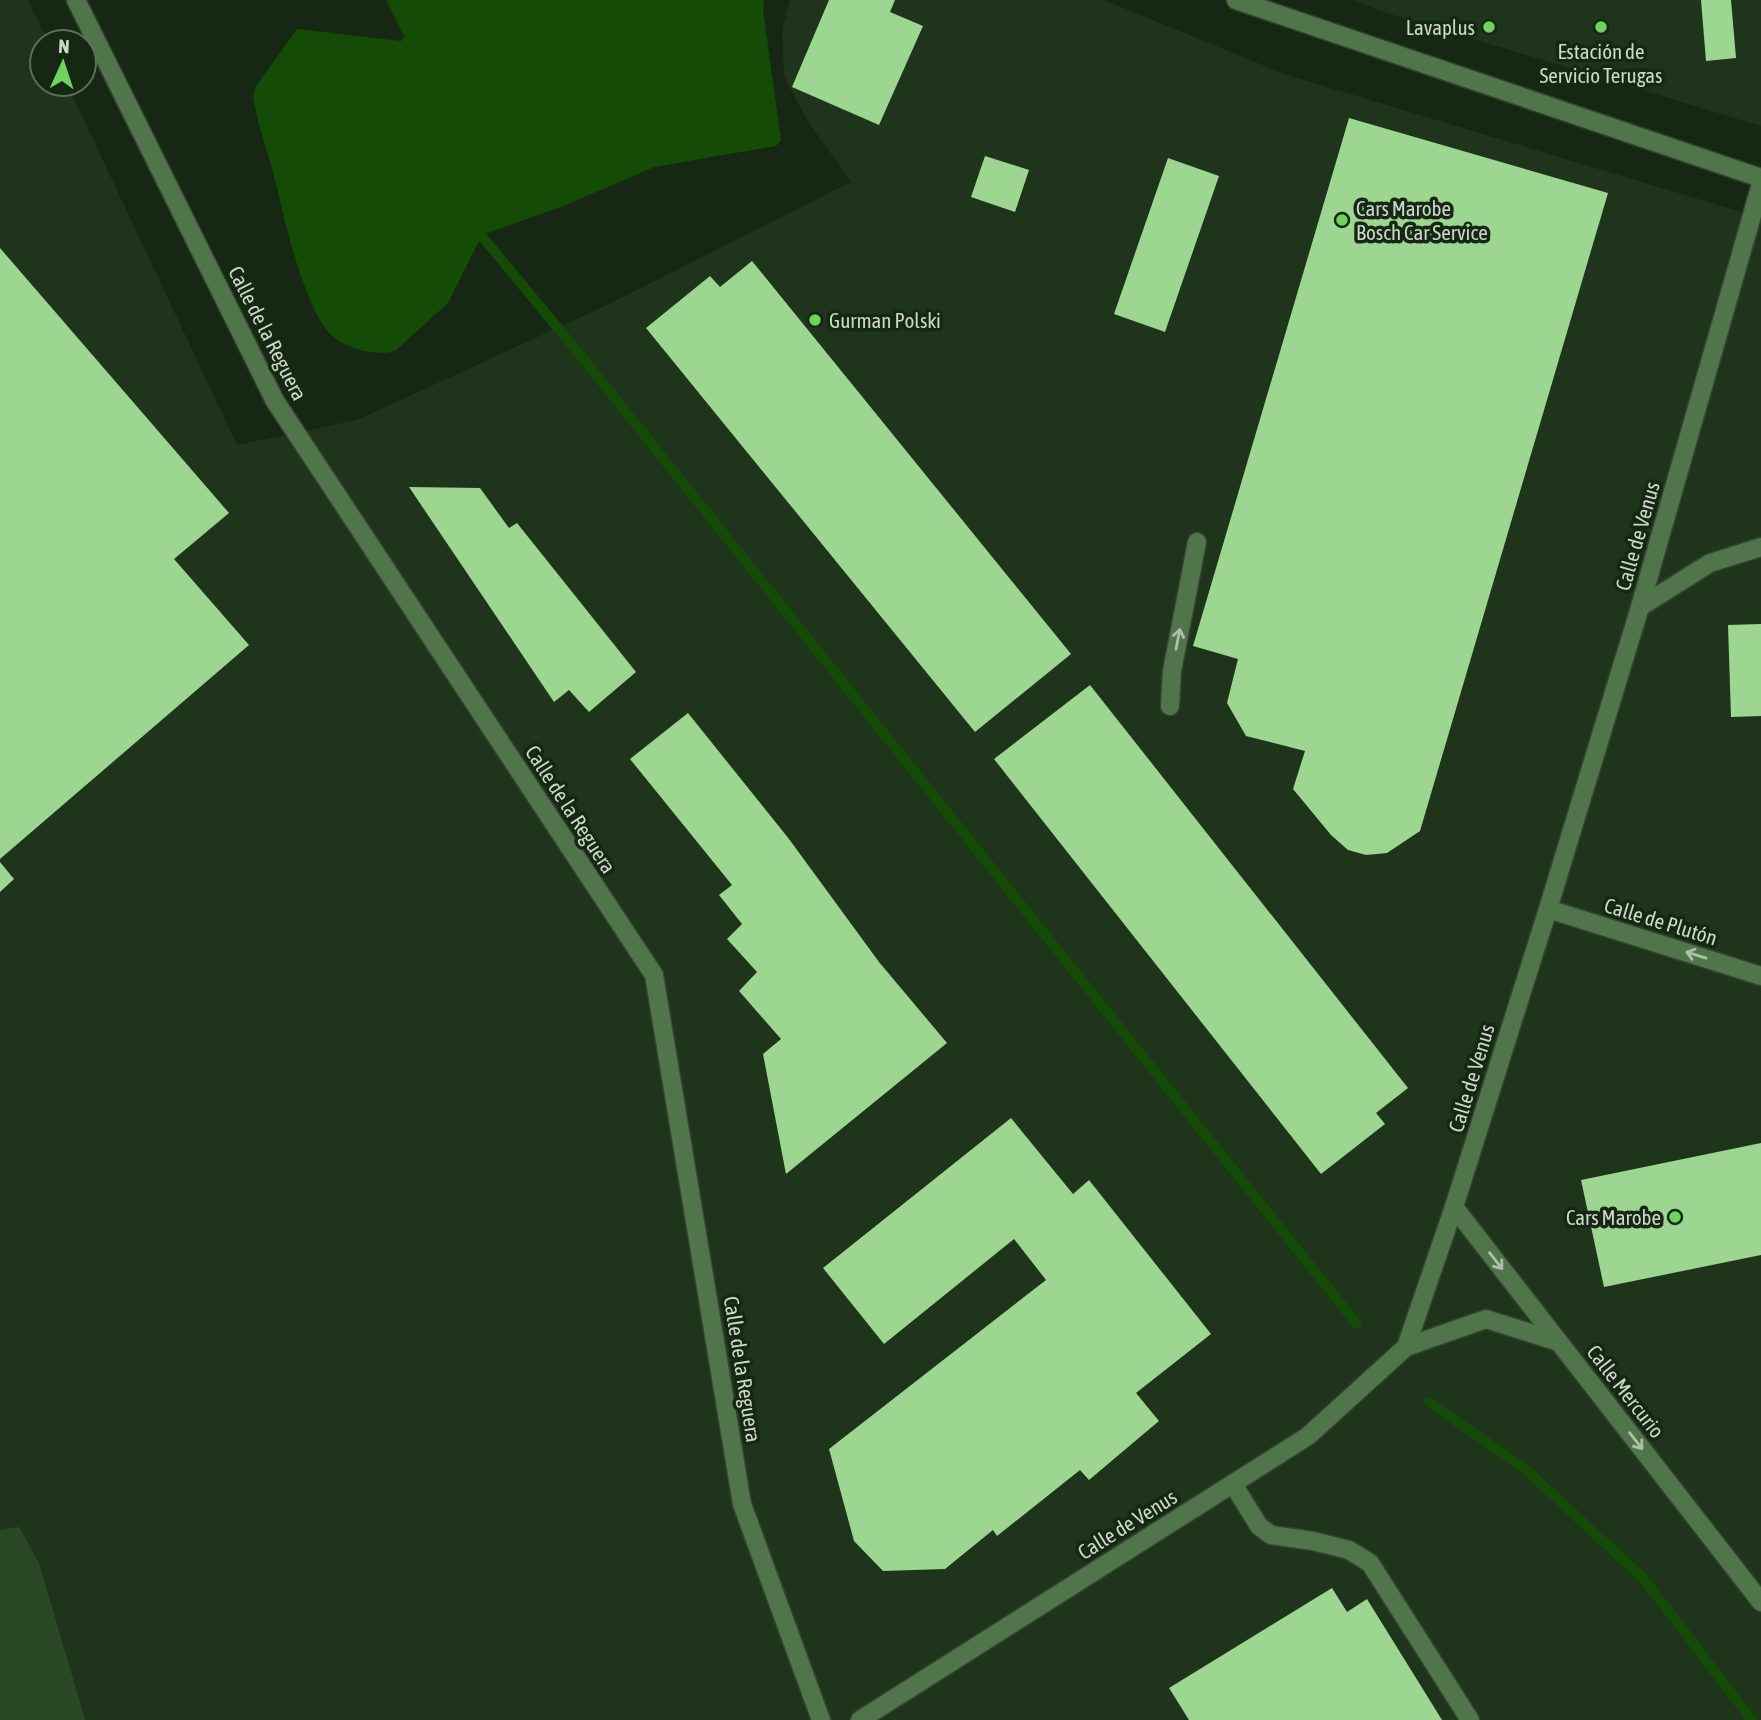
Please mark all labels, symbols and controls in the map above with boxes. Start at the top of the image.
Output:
place label: Lavaplus [1406,15,1475,39]
marker: Lavaplus [1481,19,1497,35]
marker: Estación de Servicio Terugas [1593,19,1609,35]
north arrow [28,28,98,98]
text: N [58,35,70,57]
place label: Estación de Servicio Terugas [1540,39,1663,87]
place label: Cars Marobe Bosch Car Service [1356,196,1488,244]
marker: Cars Marobe Bosch Car Service [1334,212,1350,228]
street label: Calle de la Reguera [224,262,312,404]
place label: Gurman Polski [829,308,941,332]
marker: Gurman Polski [807,312,823,328]
street label: Calle de Venus [1610,479,1664,593]
one-way arrow [1171,628,1185,651]
street label: Calle de la Reguera [521,741,621,877]
street label: Calle de Plutón [1602,892,1720,950]
one-way arrow [1685,948,1707,961]
street label: Calle de Venus [1443,1021,1499,1135]
place label: Cars Marobe [1566,1205,1661,1229]
marker: Cars Marobe [1667,1209,1683,1225]
one-way arrow [1489,1252,1504,1270]
street label: Calle de la Reguera [720,1294,766,1444]
street label: Calle Mercurio [1582,1340,1670,1442]
one-way arrow [1628,1431,1643,1450]
street label: Calle de Venus [1073,1484,1181,1564]

